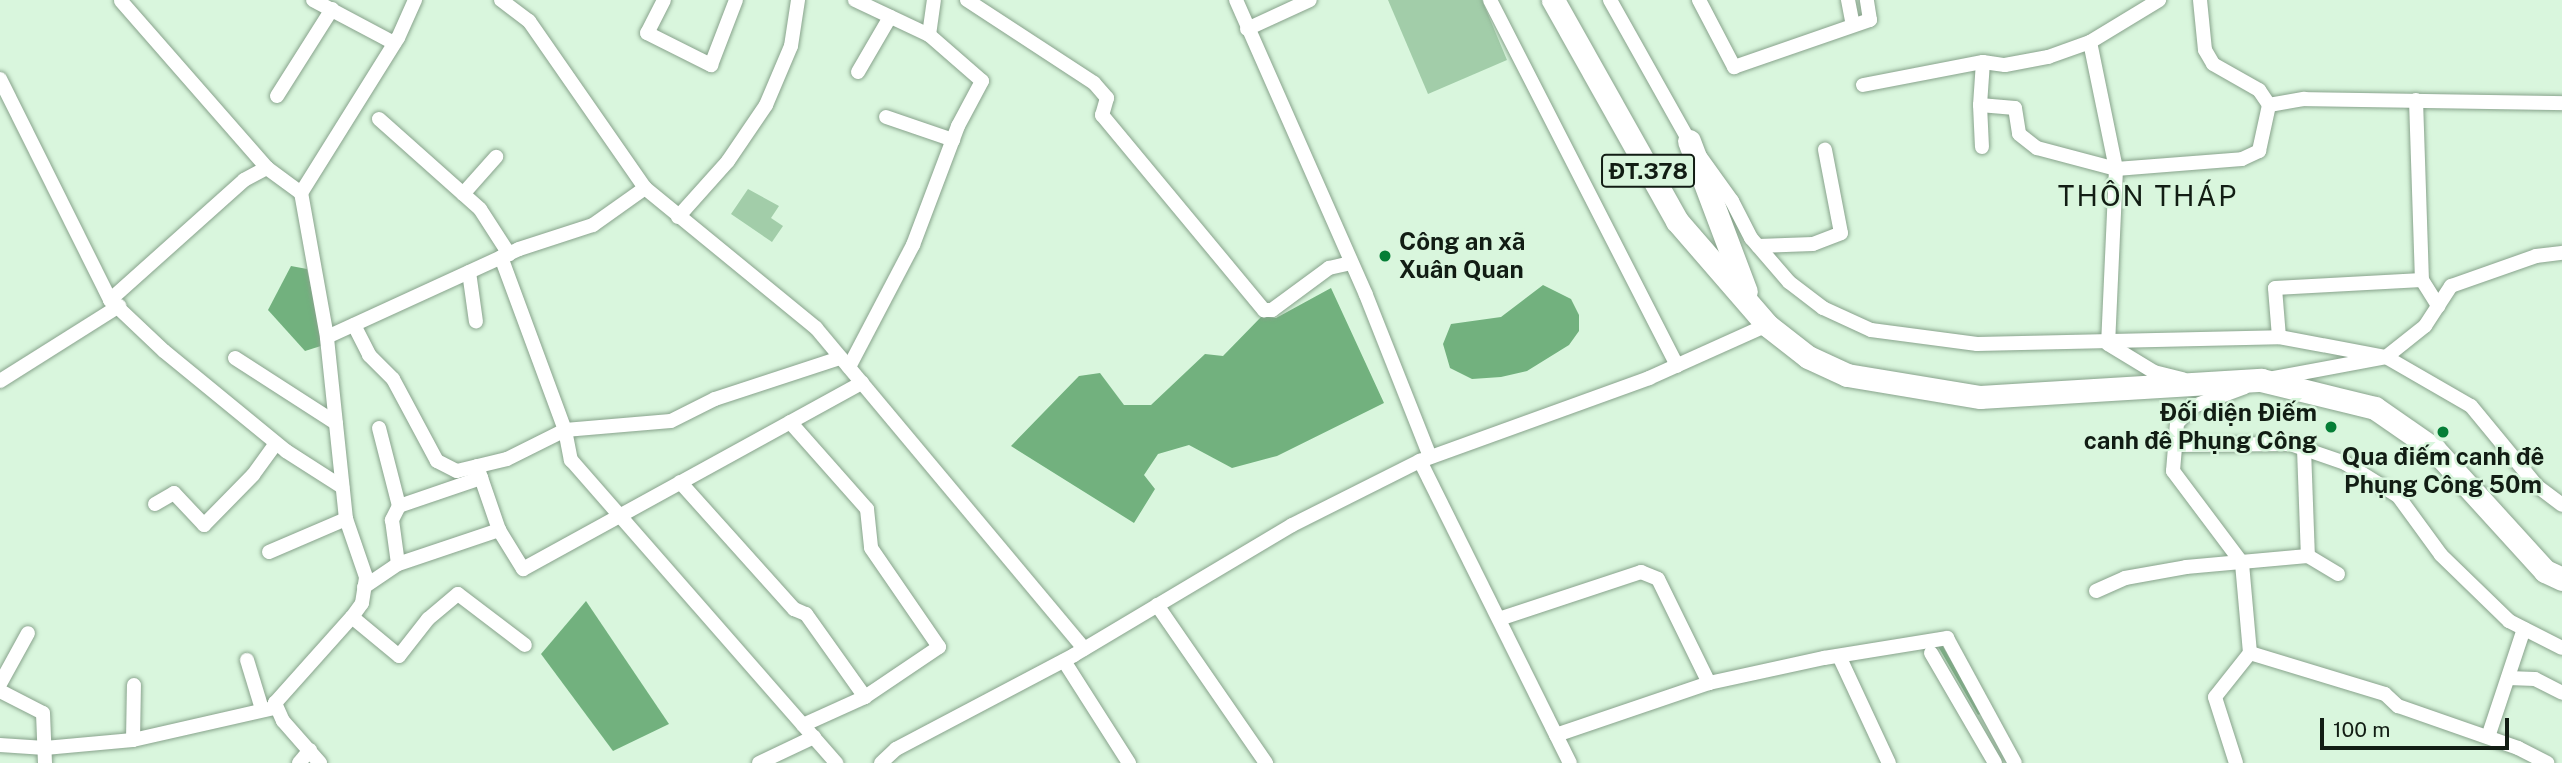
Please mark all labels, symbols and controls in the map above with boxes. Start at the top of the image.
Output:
road number: ĐT.378 [1601,152,1695,190]
district label: THÔN THÁP [2059,179,2237,213]
place label: Công an xã Xuân Quan [1399,228,1525,284]
marker: Công an xã Xuân Quan [1377,248,1393,264]
place label: Đối diện Điếm canh đê Phụng Công [2084,399,2317,455]
marker: Đối diện Điếm canh đê Phụng Công [2323,419,2339,435]
marker: Qua điếm canh đê Phụng Công 50m [2435,424,2451,440]
place label: Qua điếm canh đê Phụng Công 50m [2342,443,2544,499]
scale bar [2324,704,2513,748]
text: 100 m [2333,717,2390,742]

